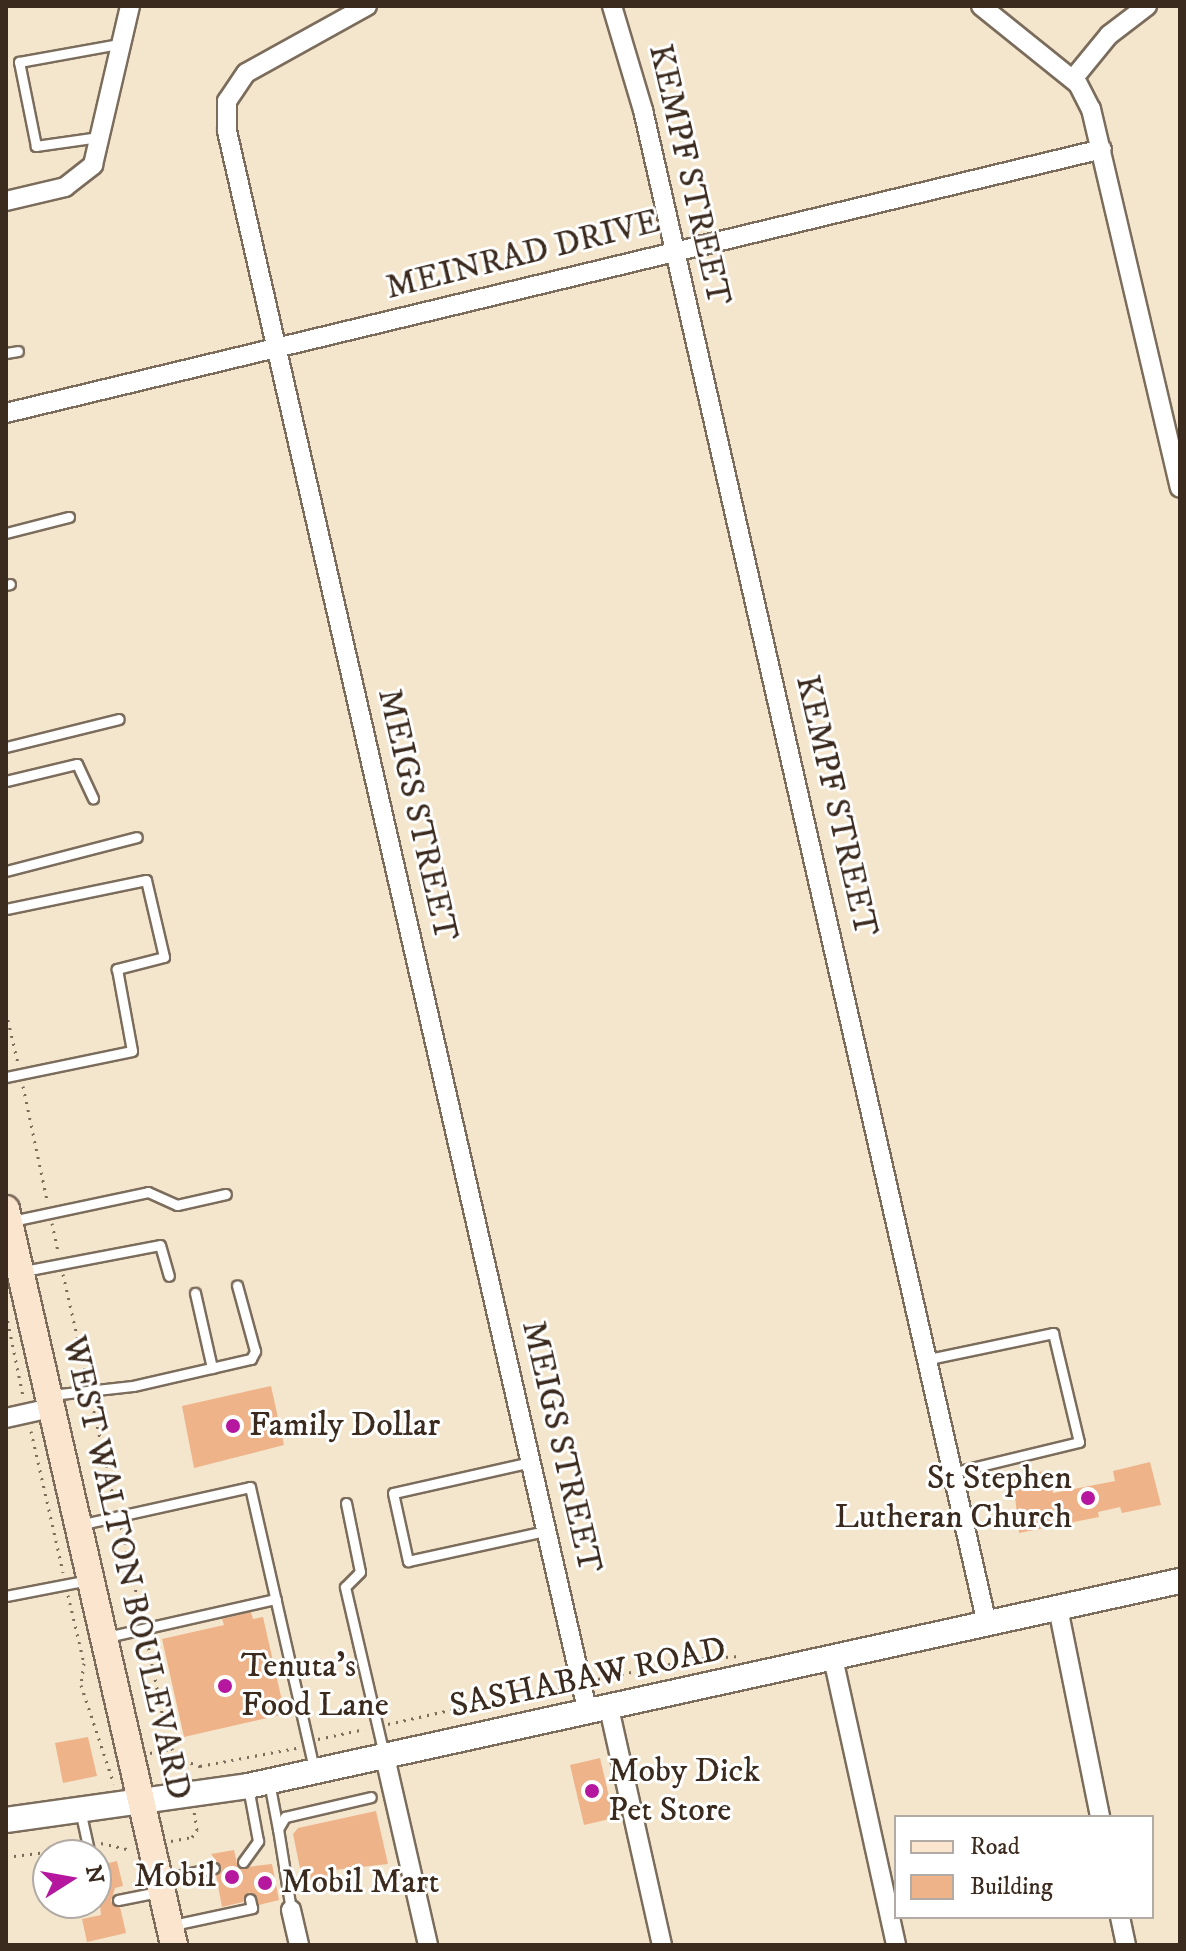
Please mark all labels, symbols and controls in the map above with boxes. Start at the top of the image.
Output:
street label: KEMPF STREET [639,40,739,310]
street label: MEINRAD DRIVE [382,201,664,309]
street label: KEMPF STREET [786,671,886,941]
street label: MEIGS STREET [368,685,466,945]
street label: MEIGS STREET [512,1317,610,1577]
street label: WEST WALTON BOULEVARD [53,1332,199,1804]
place label: Family Dollar [249,1406,440,1446]
marker: Family Dollar [224,1417,242,1435]
place label: St Stephen Lutheran Church [835,1458,1072,1538]
marker: St Stephen Lutheran Church [1079,1489,1097,1507]
street label: SASHABAW ROAD [446,1629,730,1727]
place label: Tenuta's Food Lane [241,1646,389,1726]
marker: Tenuta's Food Lane [216,1677,234,1695]
place label: Moby Dick Pet Store [608,1751,760,1830]
marker: Moby Dick Pet Store [583,1782,601,1800]
legend [894,1815,1154,1919]
text: Road [970,1832,1020,1862]
north arrow [32,1839,112,1919]
place label: Mobil [134,1857,216,1897]
text: N [79,1863,109,1886]
place label: Mobil Mart [281,1863,439,1903]
marker: Mobil [223,1868,241,1886]
text: Building [970,1872,1053,1902]
marker: Mobil Mart [256,1874,274,1892]

